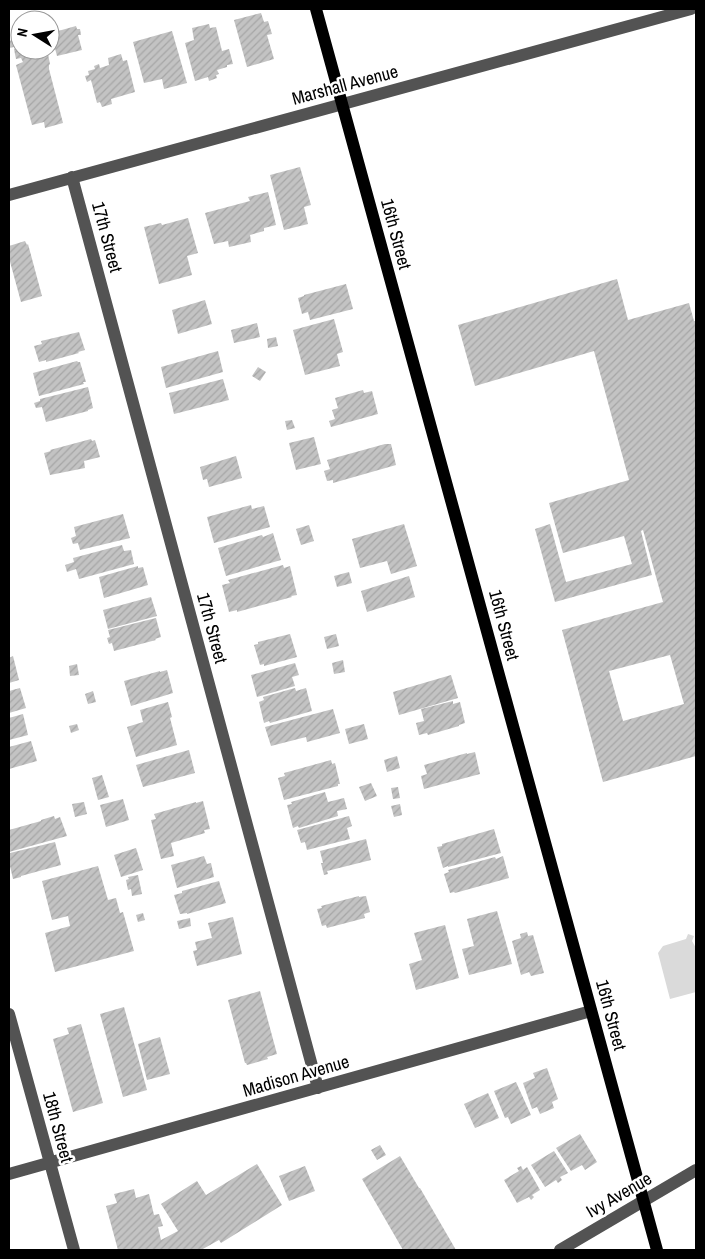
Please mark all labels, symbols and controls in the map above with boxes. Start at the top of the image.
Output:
north arrow [10,10,60,60]
text: N [13,27,32,38]
street label: Marshall Avenue [289,58,401,111]
street label: 16th Street [375,196,418,272]
street label: 17th Street [86,199,129,275]
street label: 16th Street [483,587,526,663]
street label: 17th Street [191,590,234,666]
street label: 16th Street [590,977,633,1053]
street label: Madison Avenue [240,1048,352,1103]
street label: 18th Street [37,1089,80,1165]
street label: Ivy Avenue [581,1166,656,1223]

